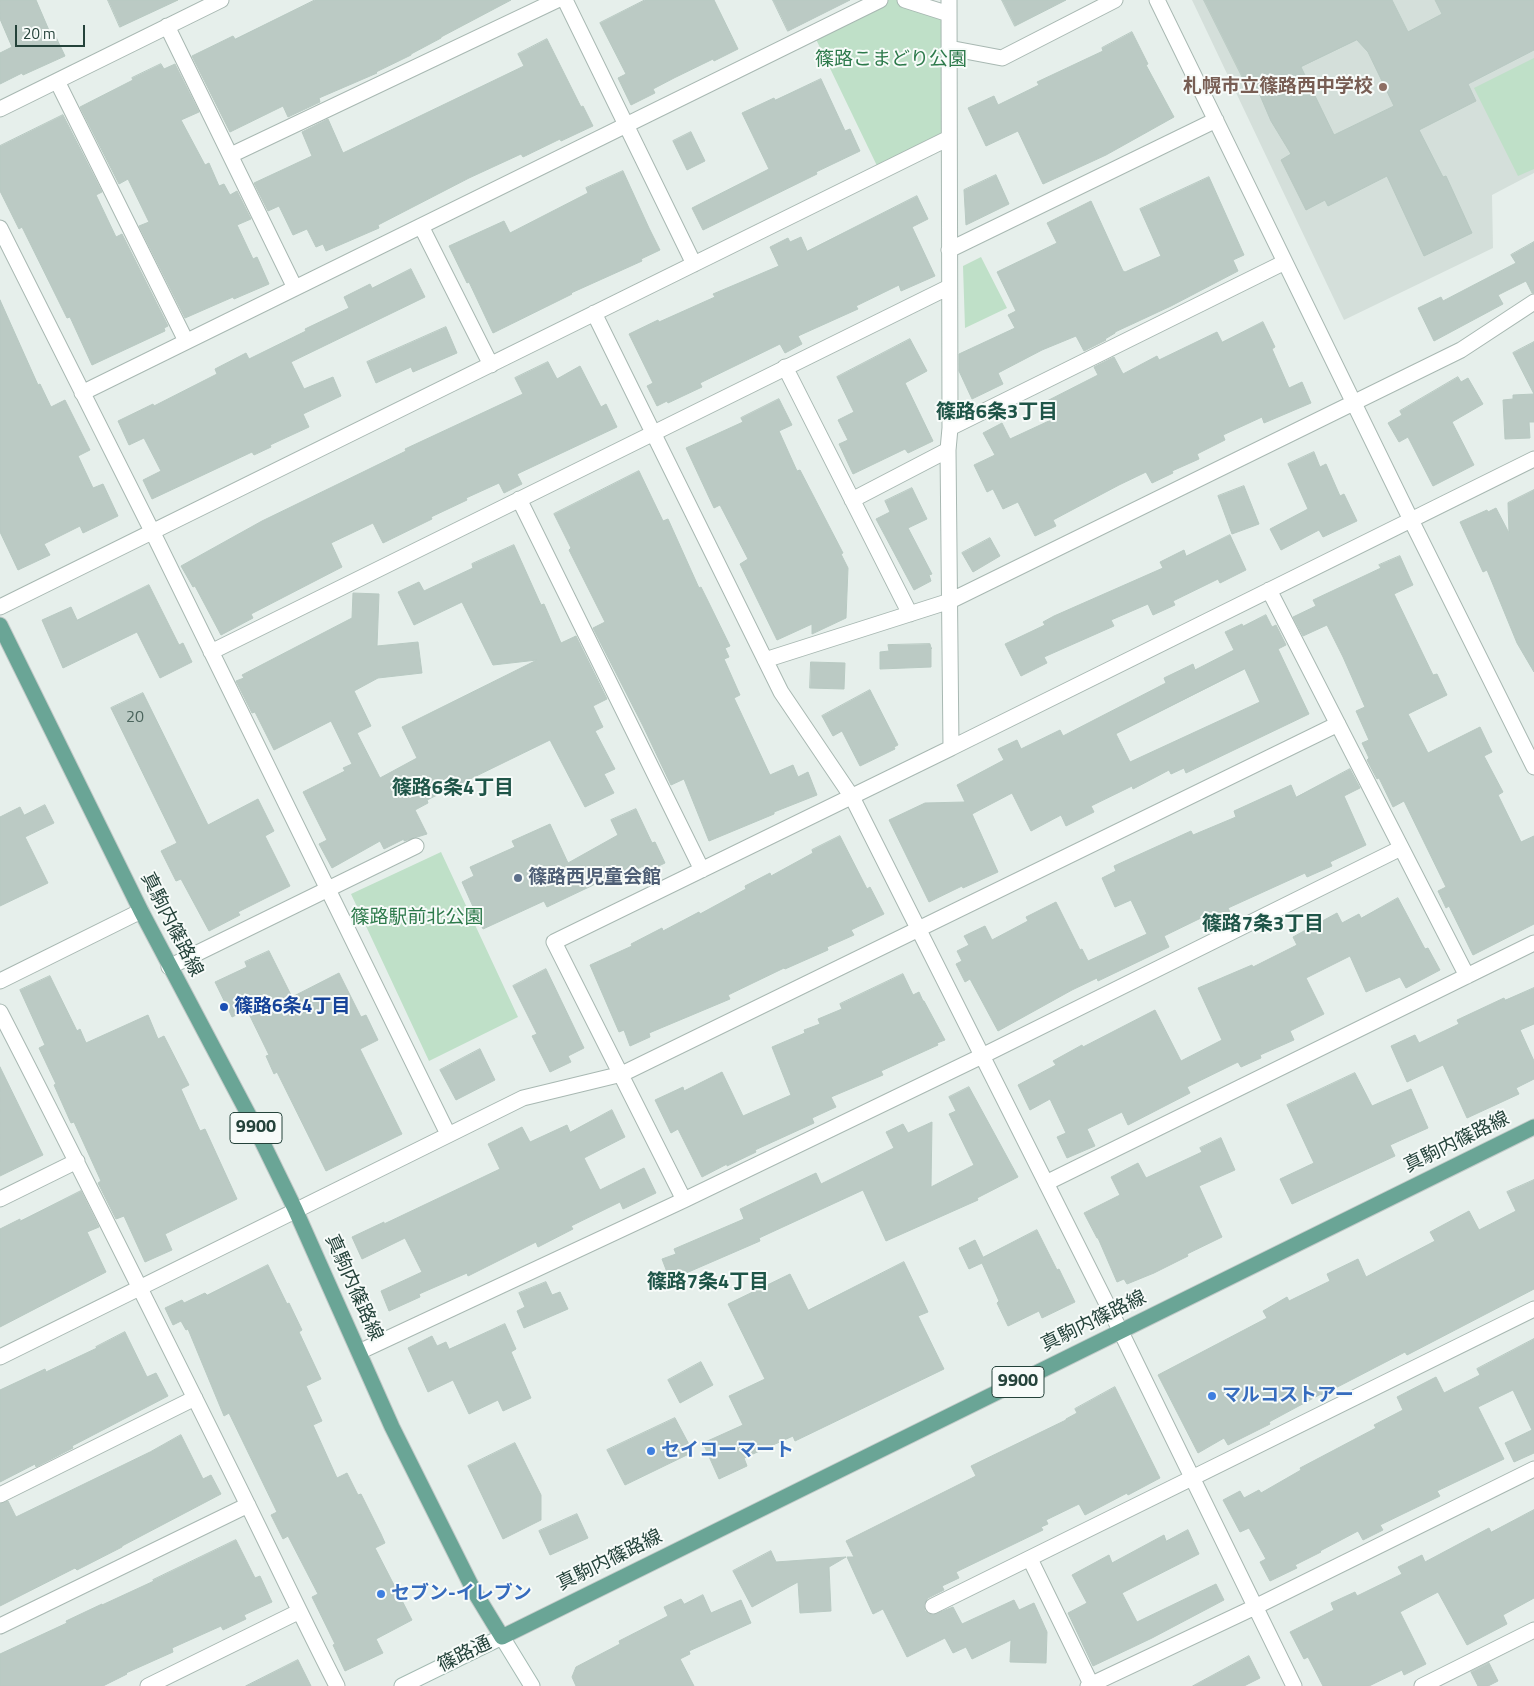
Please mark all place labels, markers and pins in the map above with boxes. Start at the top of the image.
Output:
place label: 札幌市立篠路西中学校 [1183,76,1373,98]
marker: 札幌市立篠路西中学校 [1377,81,1389,93]
place label: 篠路西児童会館 [528,867,661,889]
marker: 篠路西児童会館 [512,872,524,884]
place label: 篠路6条4丁目 [234,996,350,1018]
marker: 篠路6条4丁目 [218,1001,230,1013]
place label: マルコストアー [1222,1385,1354,1407]
marker: マルコストアー [1206,1390,1218,1402]
place label: セイコーマート [661,1440,794,1462]
marker: セイコーマート [645,1445,657,1457]
place label: セブン-イレブン [391,1583,532,1605]
marker: セブン-イレブン [375,1588,387,1600]

